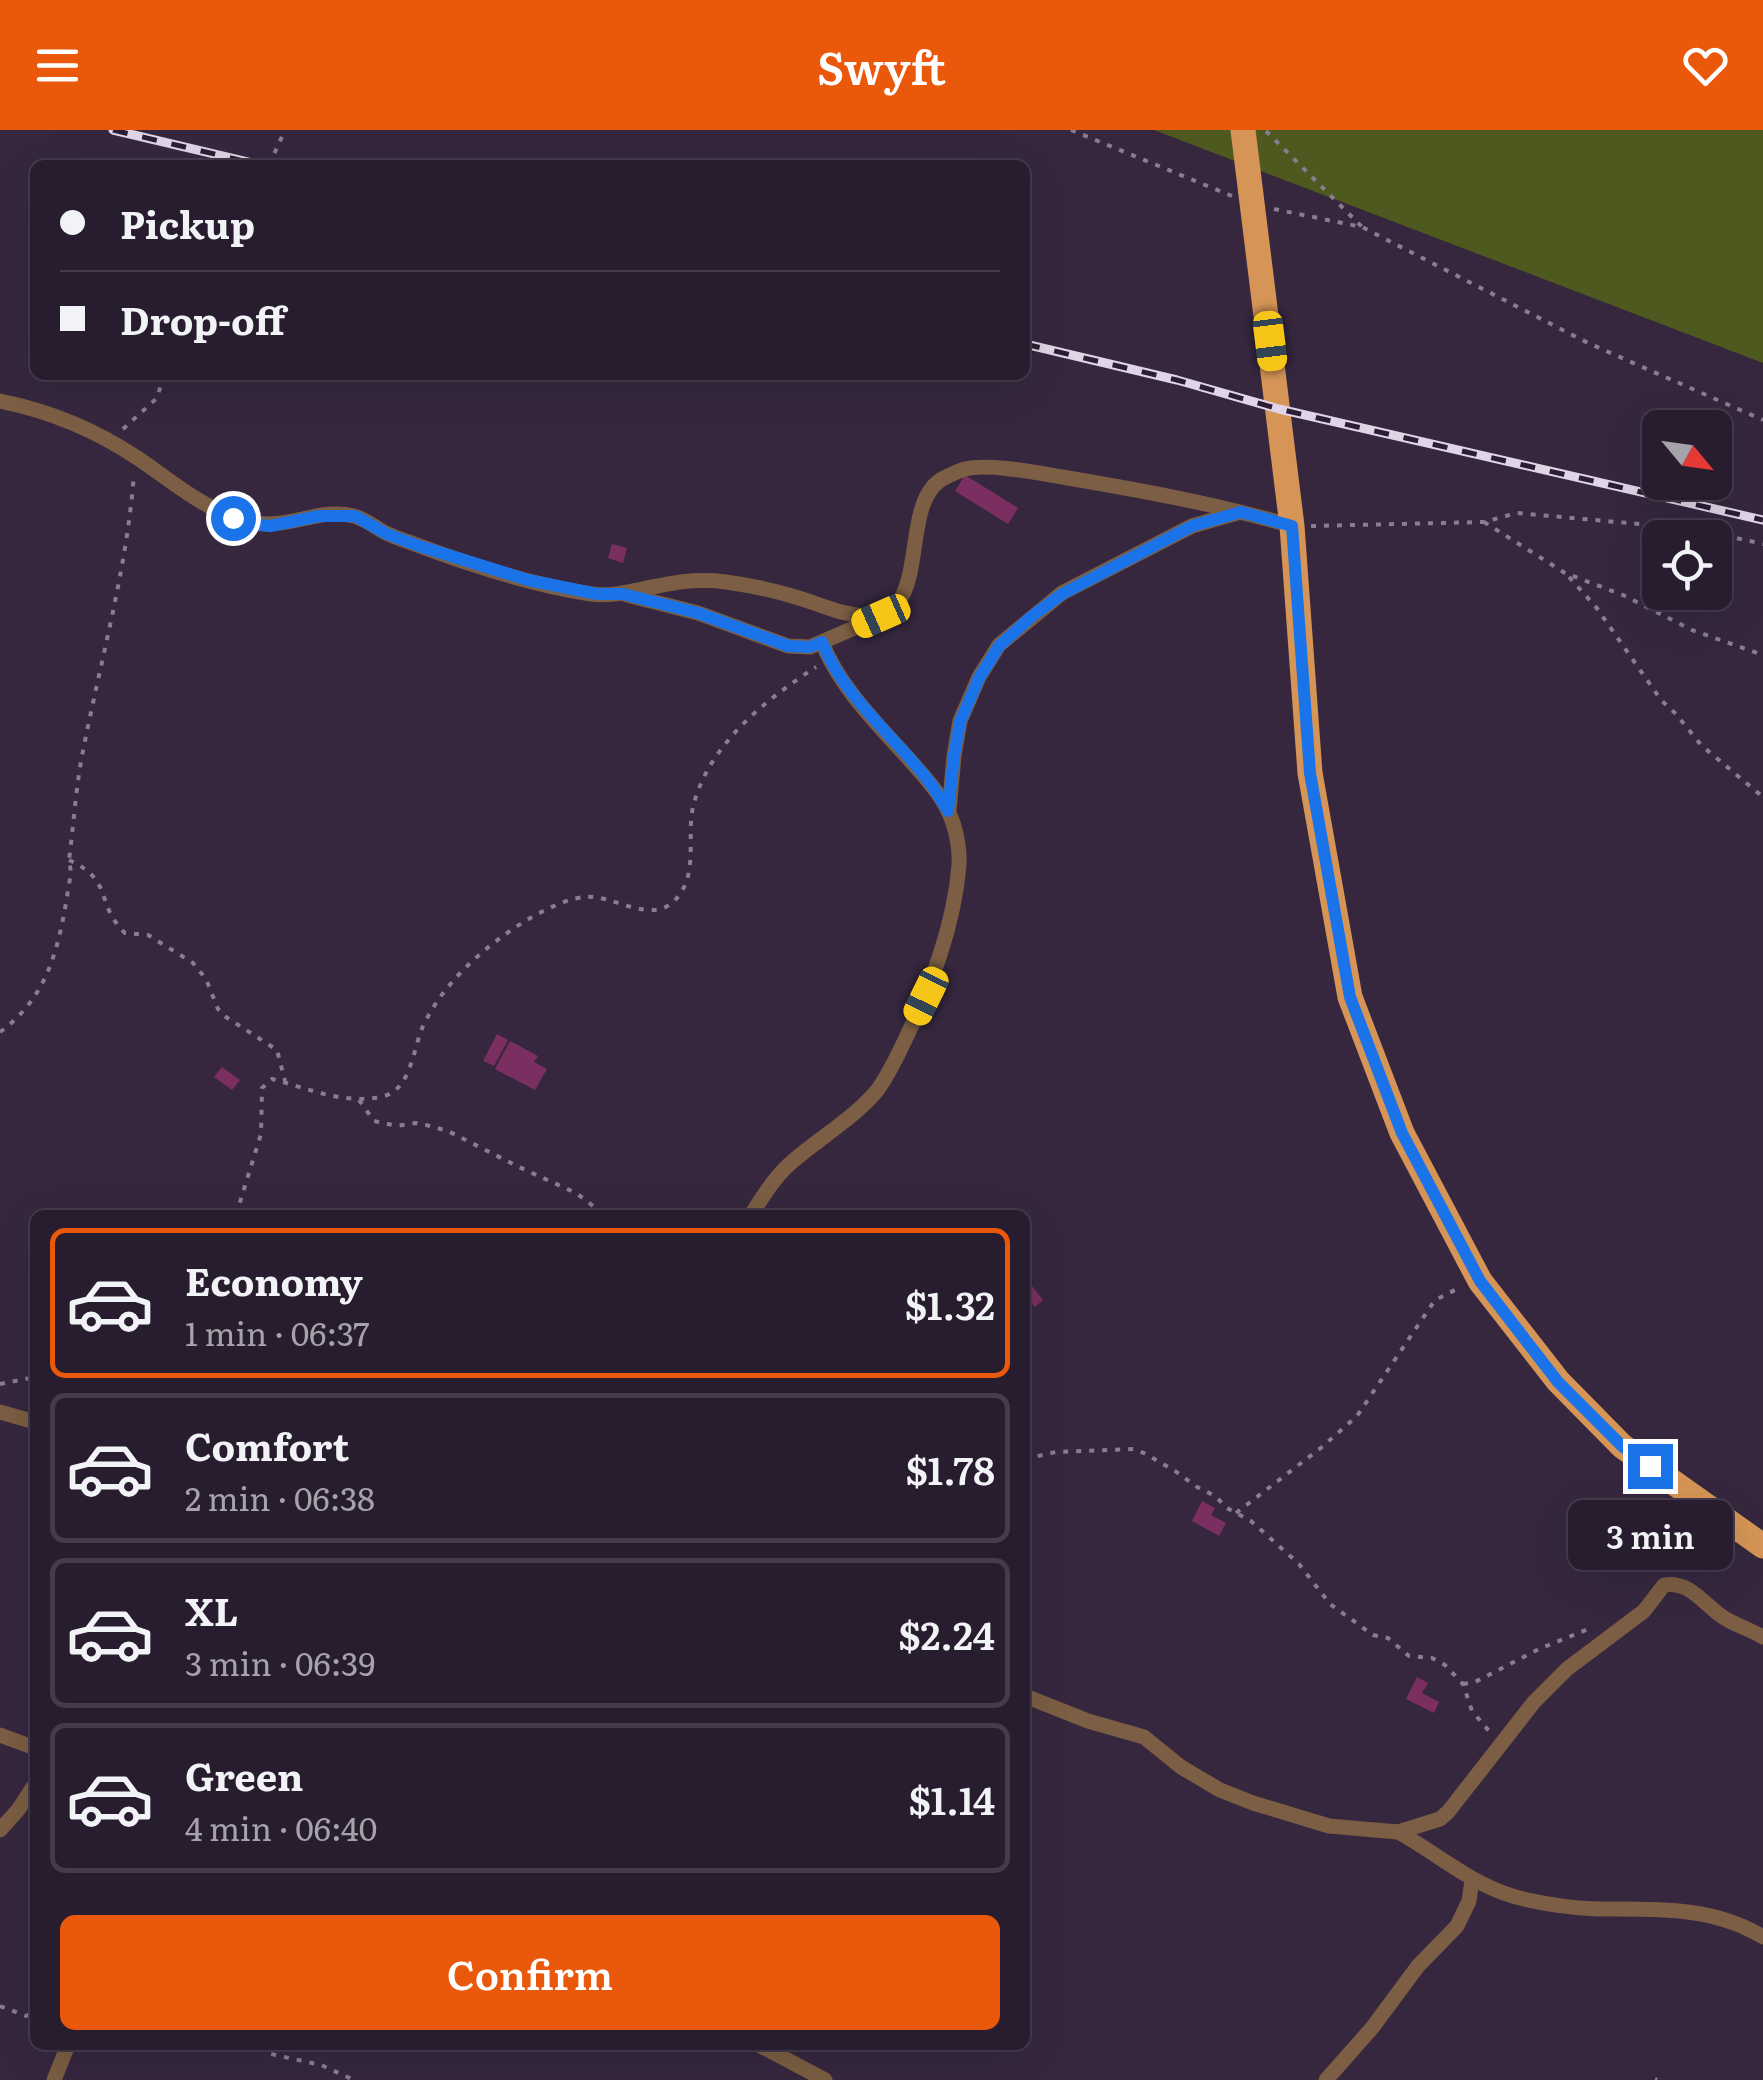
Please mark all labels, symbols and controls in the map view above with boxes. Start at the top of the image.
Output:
text: Swyft [817,32,946,99]
icon: menu [30,38,85,93]
icon: heart [1678,38,1733,93]
text: Pickup [120,194,255,251]
text: Drop-off [120,290,285,347]
car [1251,309,1289,373]
north arrow [1642,410,1732,500]
map controls [1642,410,1732,610]
route start [211,496,256,541]
button: locate [1642,520,1732,610]
car [847,590,915,642]
car [899,962,953,1030]
text: Economy [185,1251,363,1308]
icon: car [65,1258,155,1348]
text: $1.32 [905,1275,995,1332]
text: 1 min · 06:37 [185,1308,369,1356]
text: Comfort [185,1416,349,1473]
icon: car [65,1423,155,1513]
text: $1.78 [906,1440,995,1497]
route end [1628,1444,1673,1489]
text: 2 min · 06:38 [185,1473,375,1521]
callout: 3 min [1568,1501,1732,1571]
text: 3 min [1606,1511,1695,1559]
text: XL [185,1581,238,1638]
icon: car [65,1588,155,1678]
text: $2.24 [898,1605,995,1662]
text: 3 min · 06:39 [185,1638,375,1686]
text: Green [185,1746,303,1803]
icon: car [65,1753,155,1843]
text: $1.14 [908,1770,995,1827]
text: 4 min · 06:40 [185,1803,377,1851]
button: Confirm [60,1915,1000,2030]

